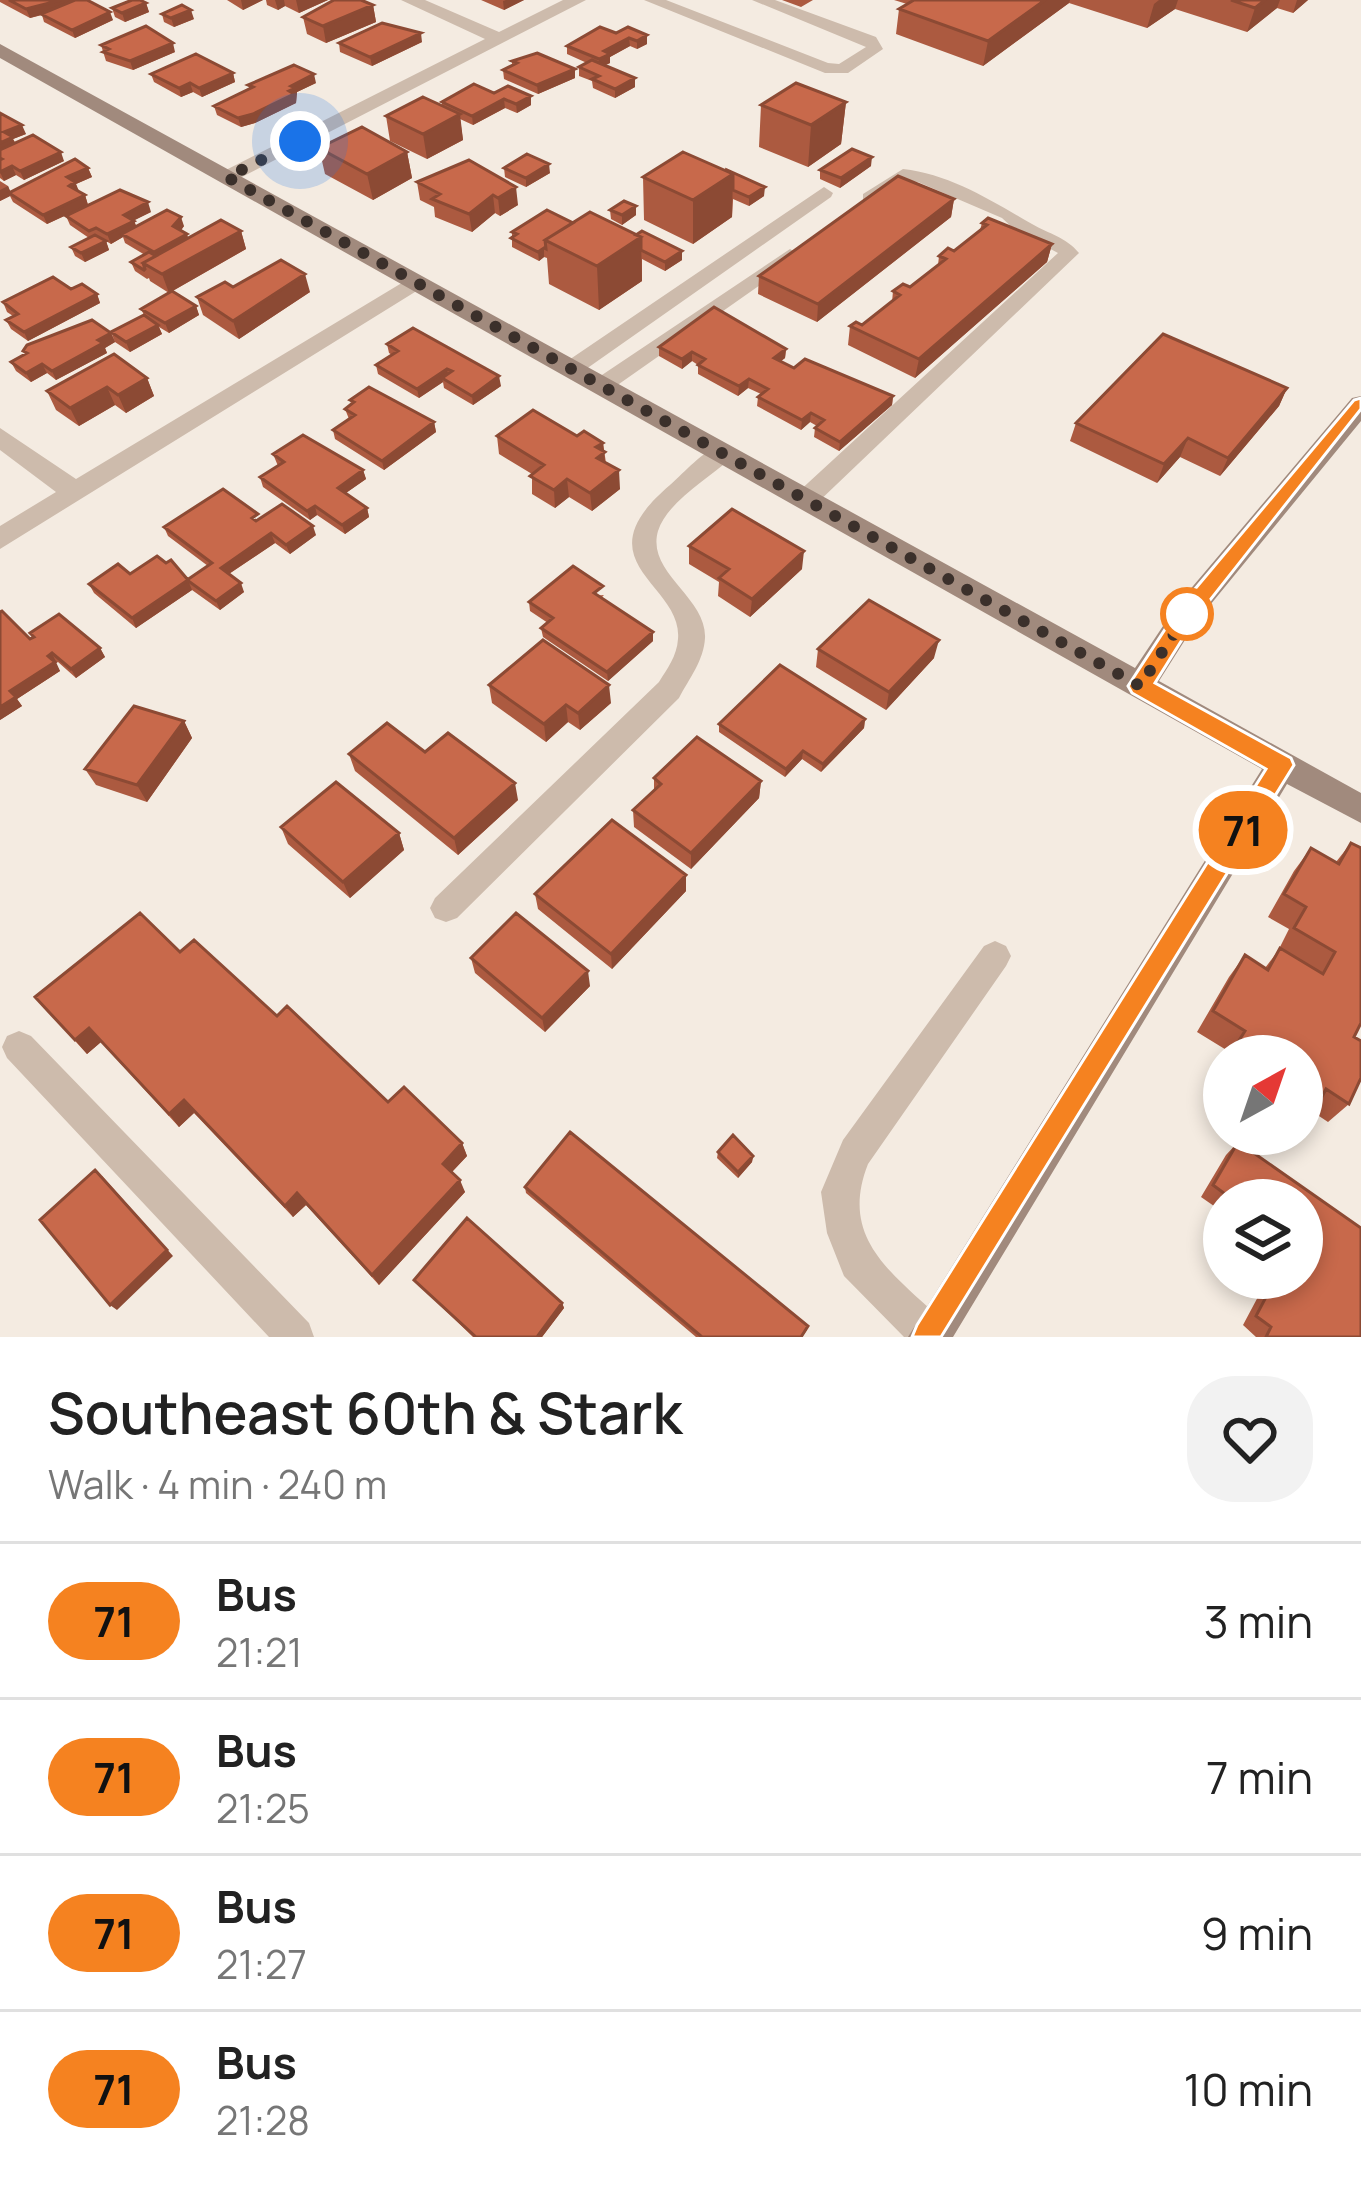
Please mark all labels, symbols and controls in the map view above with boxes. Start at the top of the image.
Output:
your location [270,111,330,171]
unlabelled marker [1162,589,1212,639]
line badge: 71 [1189,791,1297,869]
text: 71 [1223,801,1263,859]
north arrow [1203,1035,1323,1155]
map controls [1203,1035,1323,1299]
button: layers [1203,1179,1323,1299]
text: Southeast 60th & Stark [48,1373,682,1451]
button: heart [1187,1376,1313,1502]
text: Walk · 4 min · 240 m [48,1457,387,1511]
text: Bus [216,1563,297,1625]
text: 3 min [1204,1590,1313,1652]
text: 71 [94,1592,134,1650]
text: 21:21 [216,1625,303,1679]
text: Bus [216,1719,297,1781]
text: 7 min [1206,1746,1313,1808]
text: 71 [94,1748,134,1806]
text: 21:25 [216,1781,310,1835]
text: Bus [216,1875,297,1937]
text: 9 min [1201,1902,1313,1964]
text: 71 [94,1904,134,1962]
text: 21:27 [216,1937,307,1991]
text: Bus [216,2031,297,2093]
text: 10 min [1184,2058,1313,2120]
text: 71 [94,2060,134,2118]
text: 21:28 [216,2093,310,2147]

